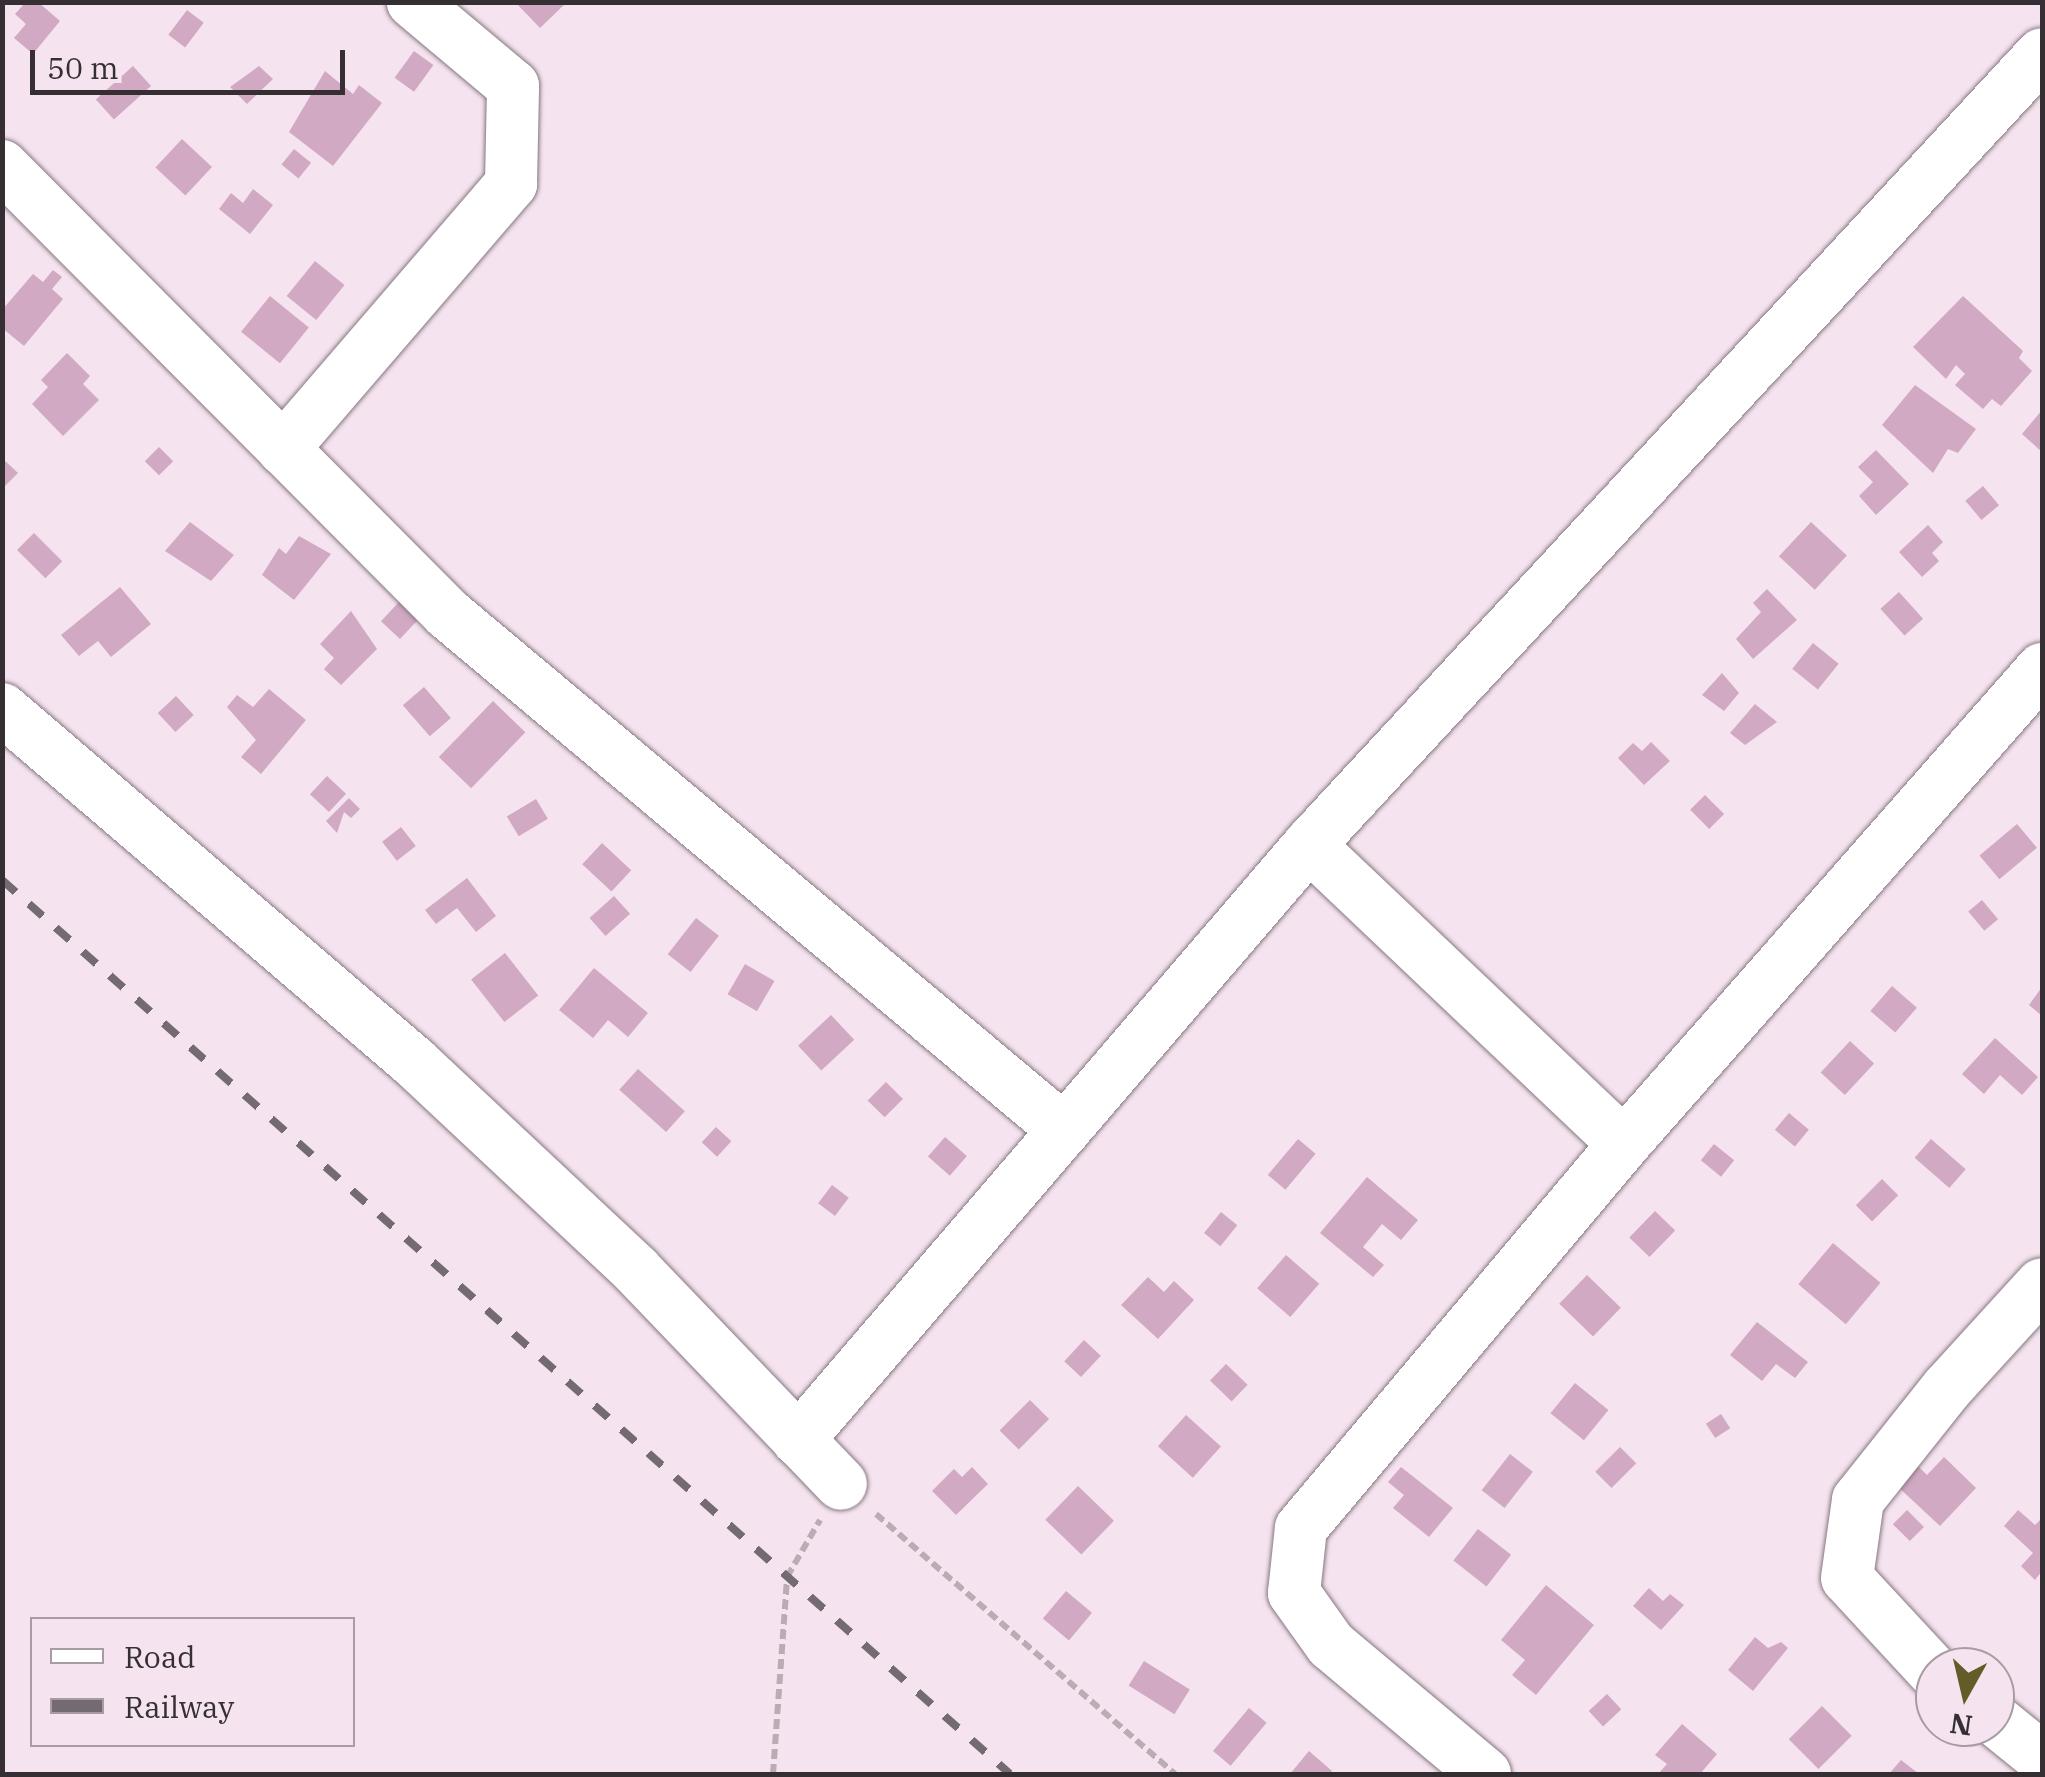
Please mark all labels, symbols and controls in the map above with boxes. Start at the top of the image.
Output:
scale bar [35,30,350,92]
text: 50 m [47,48,119,87]
legend [30,1617,355,1747]
text: Road [124,1637,196,1676]
north arrow [1915,1647,2015,1747]
text: Railway [124,1687,234,1726]
text: N [1947,1705,1975,1745]

